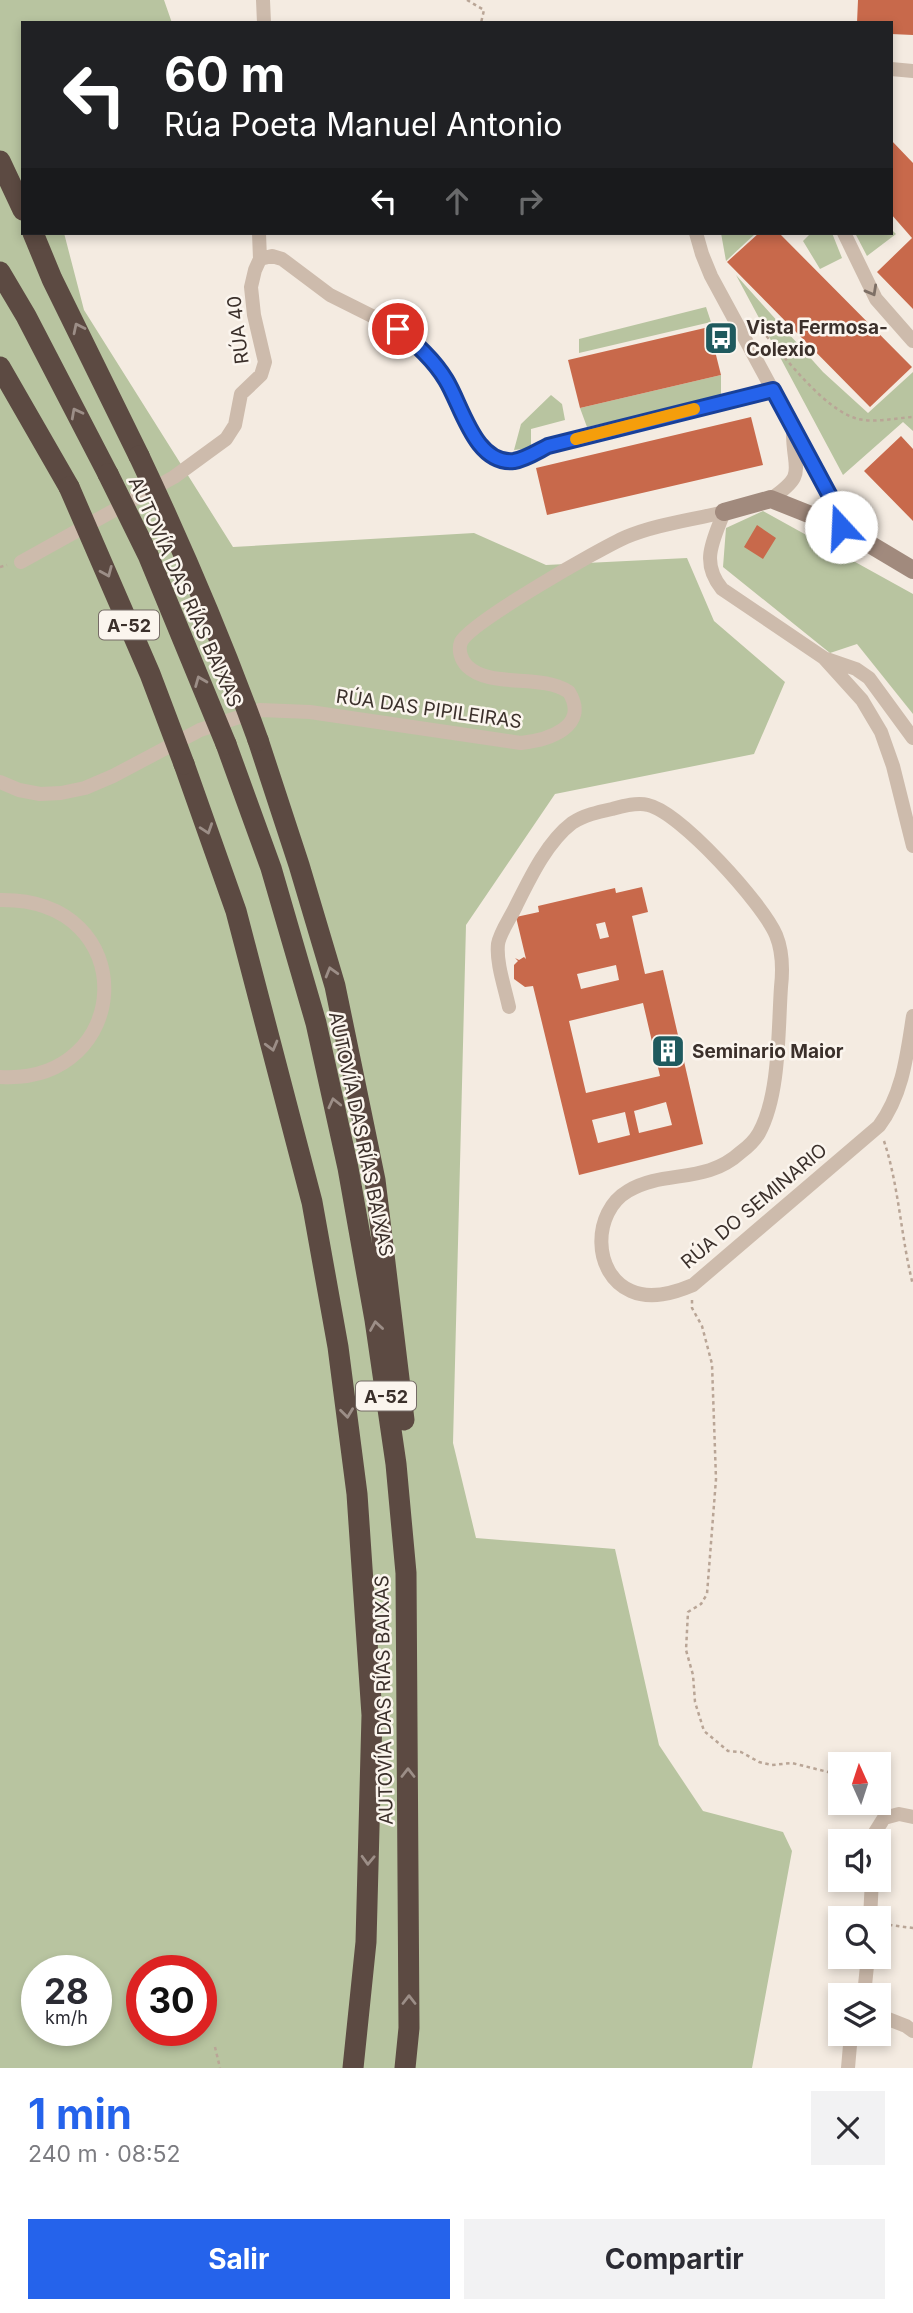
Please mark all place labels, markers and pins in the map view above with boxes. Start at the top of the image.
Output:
pin [368,299,428,359]
place label: Vista Fermosa- Colexio [746,316,888,361]
bus stop icon: Vista Fermosa- Colexio [702,319,740,357]
building icon: Seminario Maior [649,1032,687,1070]
place label: Seminario Maior [692,1040,844,1063]

